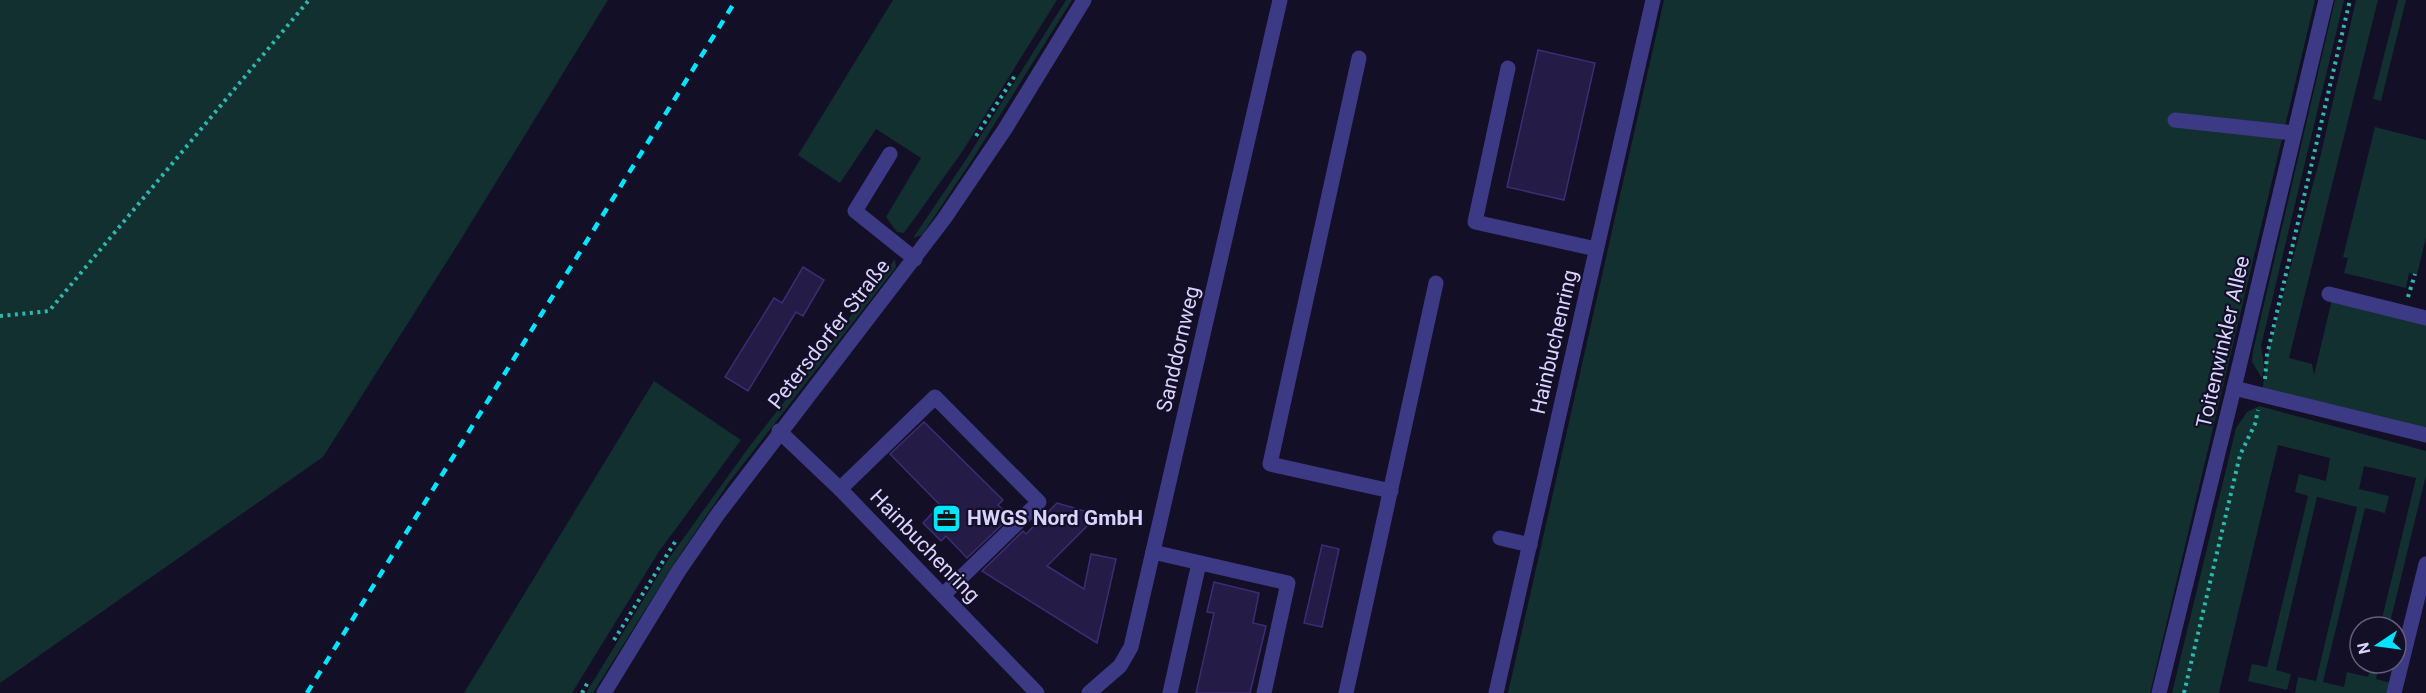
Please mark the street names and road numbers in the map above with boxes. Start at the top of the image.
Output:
street label: Toitenwinkler Allee [2192,254,2254,430]
street label: Petersdorfer Straße [763,255,895,413]
street label: Hainbuchenring [1526,267,1582,417]
street label: Sanddornweg [1152,284,1204,414]
street label: Hainbuchenring [865,485,985,607]

